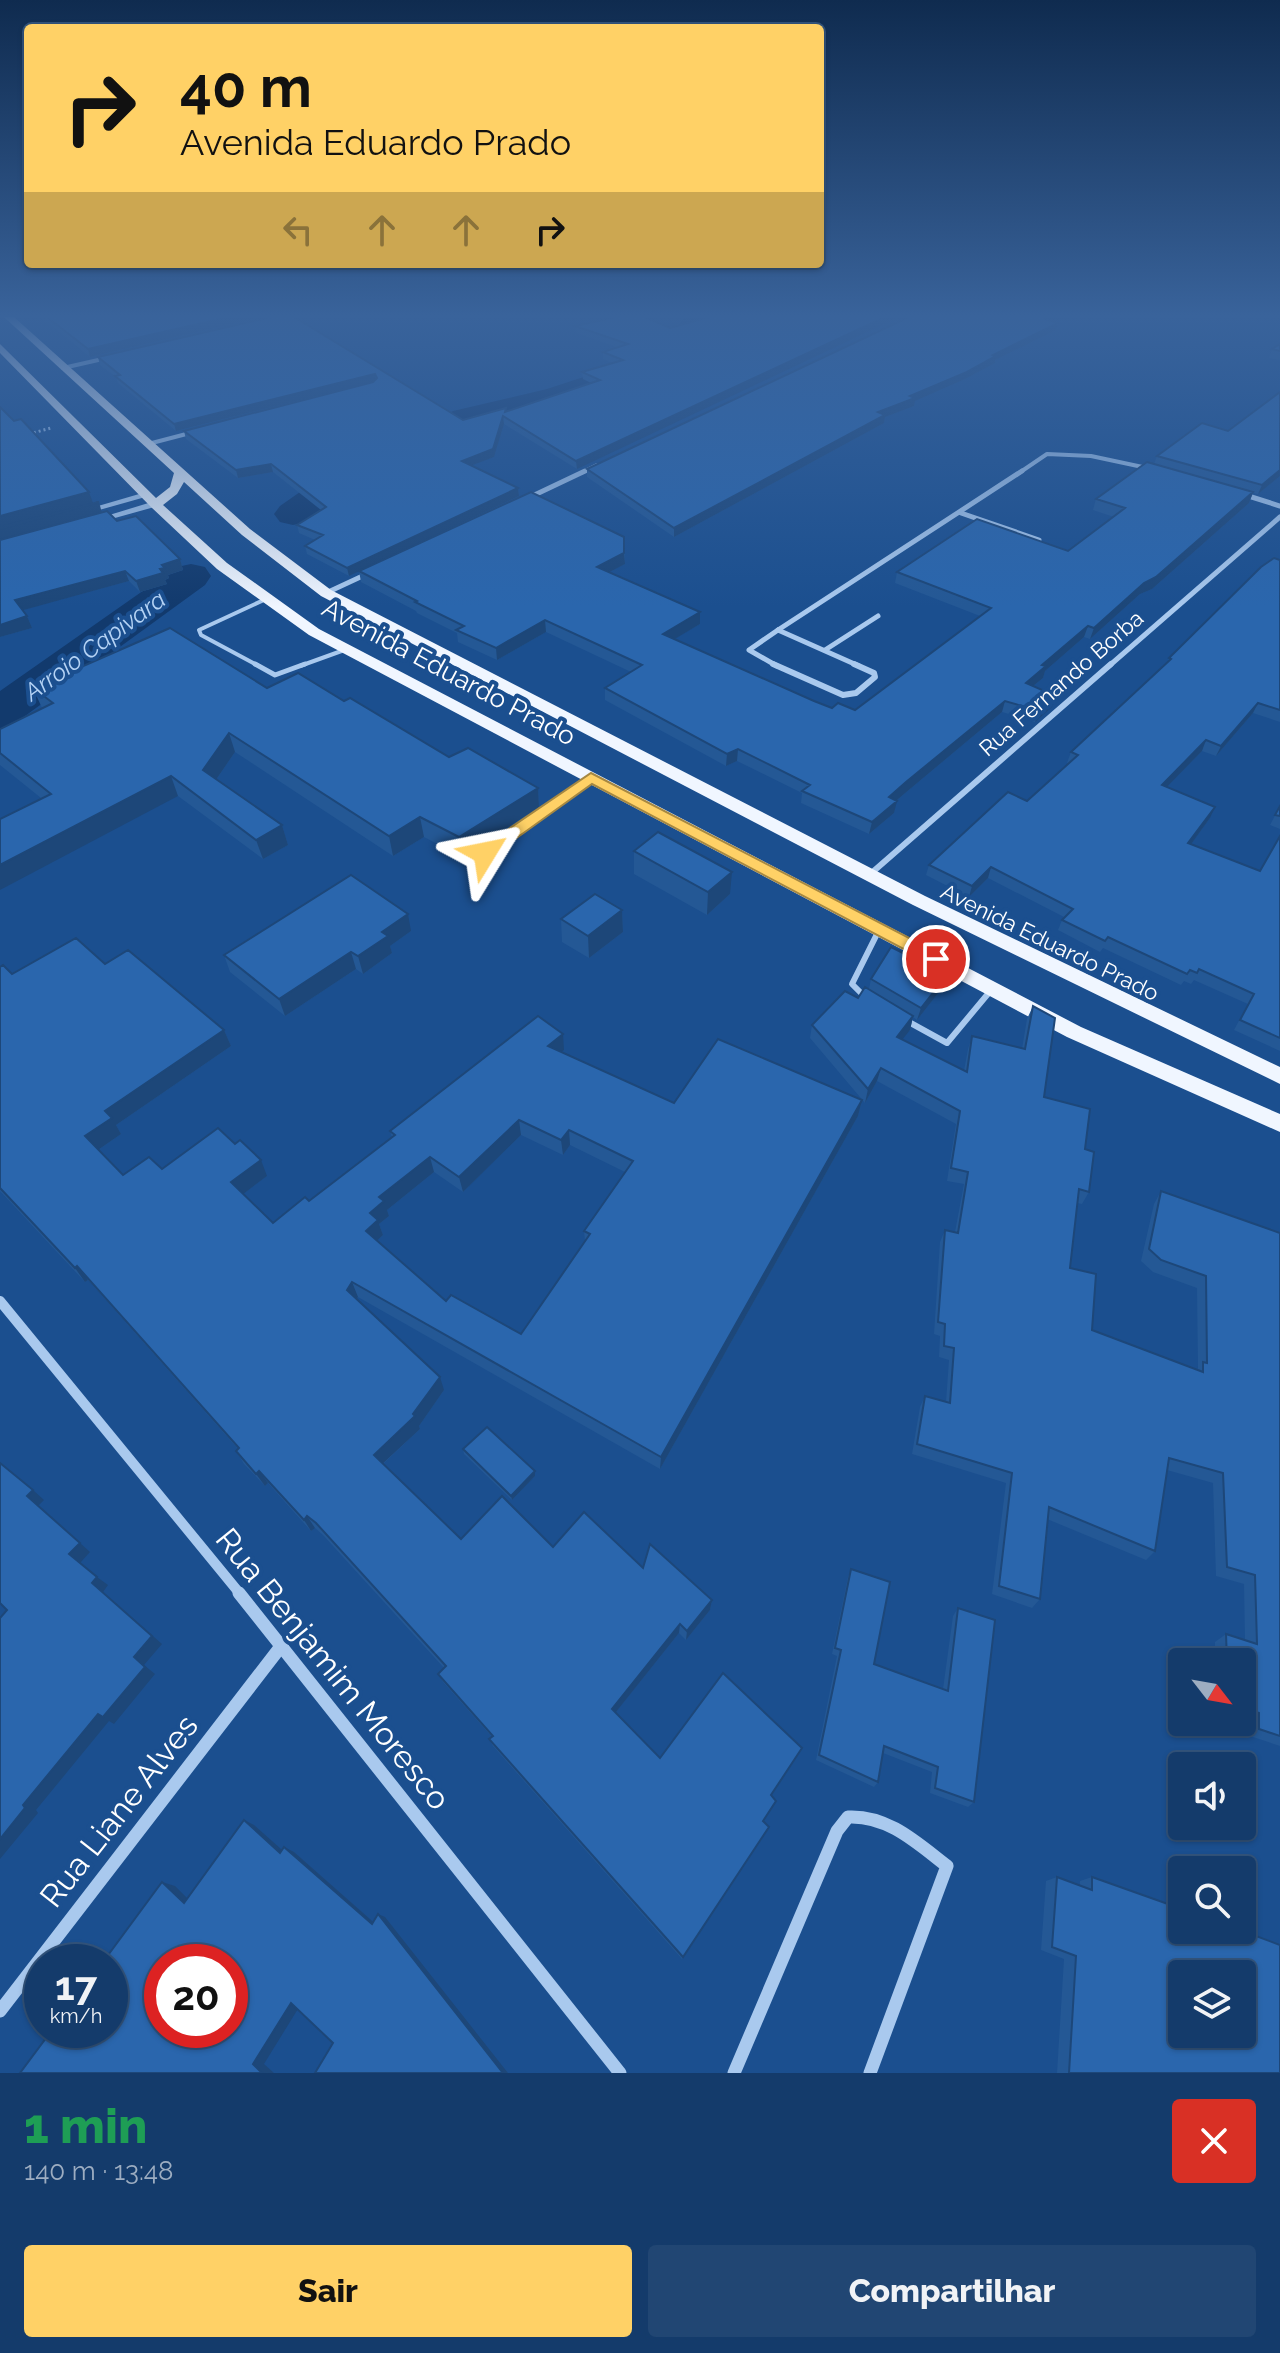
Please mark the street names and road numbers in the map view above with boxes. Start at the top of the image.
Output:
street label: Avenida Eduardo Prado [317,592,581,752]
street label: Rua Fernando Borba [974,605,1148,761]
street label: Avenida Eduardo Prado [937,878,1163,1006]
street label: Rua Benjamim Moresco [209,1521,458,1817]
street label: Rua Liane Alves [32,1707,205,1914]

